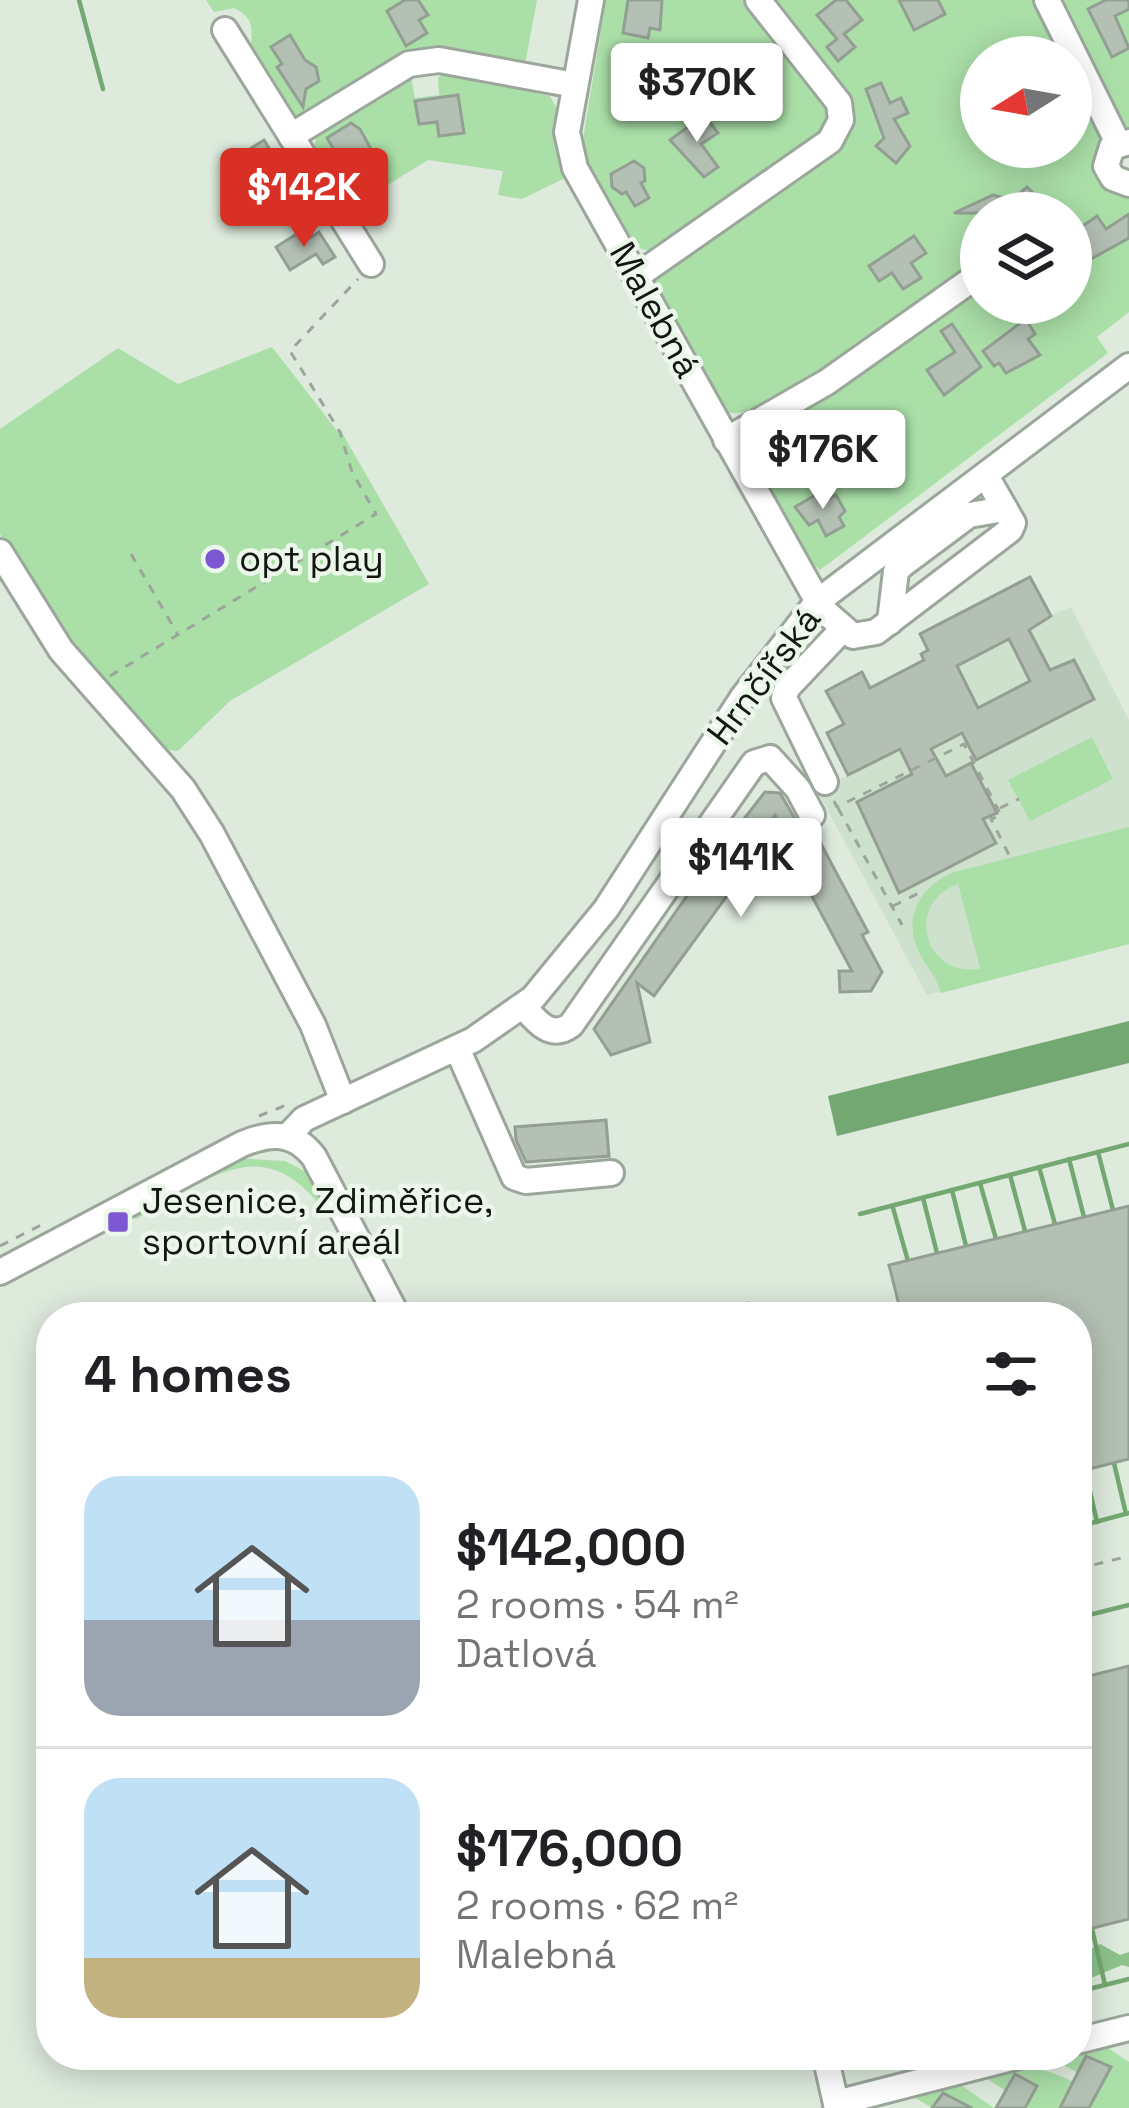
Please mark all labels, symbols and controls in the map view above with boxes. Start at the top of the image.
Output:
north arrow [960,36,1092,168]
map controls [960,36,1092,324]
pin: $370K [613,43,781,145]
text: $370K [638,57,756,106]
pin: $142K [220,148,388,250]
text: $142K [247,162,361,211]
button: layers [960,192,1092,324]
street label: Malebná [599,234,711,386]
pin: $176K [739,410,907,512]
text: $176K [767,424,879,473]
place label: opt play [239,536,384,582]
marker: opt play [202,546,228,572]
street label: Hrnčířská [697,598,831,754]
pin: $141K [657,818,825,920]
text: $141K [688,832,794,881]
place label: Jesenice, Zdiměřice, sportovní areál [142,1178,493,1265]
marker: Jesenice, Zdiměřice, sportovní areál [105,1209,131,1235]
icon: filters [978,1341,1044,1407]
text: 4 homes [84,1342,292,1407]
text: $142,000 [456,1515,686,1580]
icon: home [180,1524,324,1668]
text: 2 rooms · 54 m² [456,1580,739,1629]
text: Datlová [456,1629,597,1678]
text: $176,000 [456,1816,683,1881]
icon: home [180,1826,324,1970]
text: 2 rooms · 62 m² [456,1881,738,1930]
text: Malebná [456,1930,616,1979]

